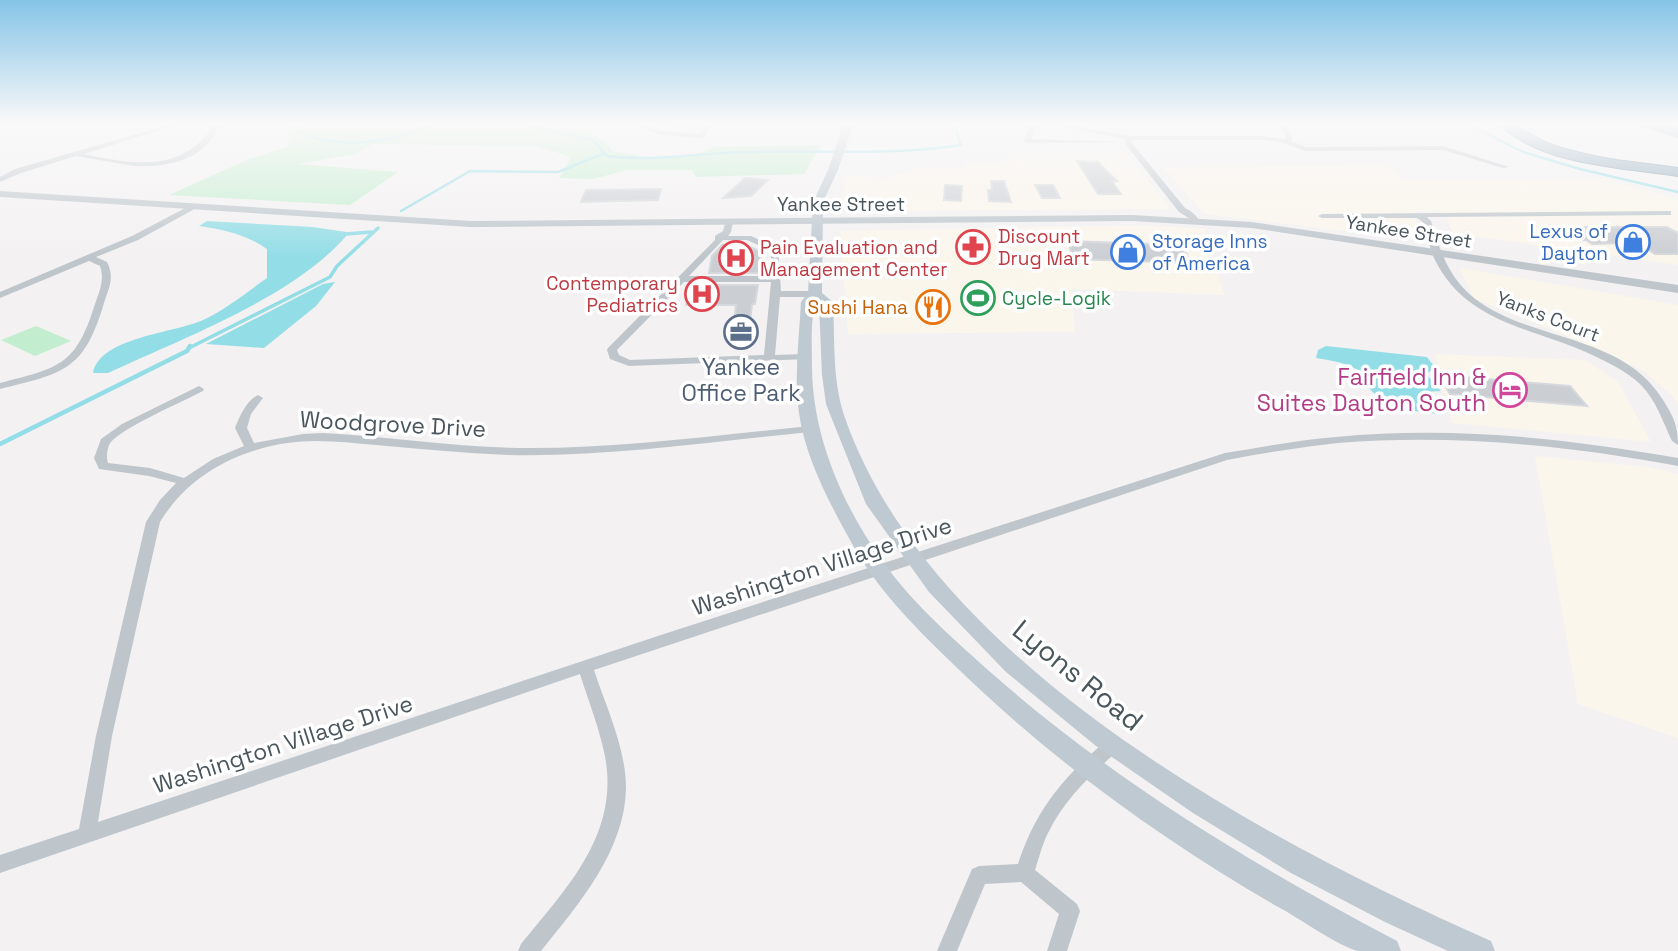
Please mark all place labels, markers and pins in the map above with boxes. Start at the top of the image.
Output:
place label: Lexus of Dayton [1530,219,1608,266]
shop icon: Lexus of Dayton [1614,223,1652,261]
place label: Discount Drug Mart [998,224,1090,271]
pharmacy icon: Discount Drug Mart [954,228,992,266]
place label: Storage Inns of America [1152,229,1268,276]
shop icon: Storage Inns of America [1109,233,1147,271]
place label: Pain Evaluation and Management Center [760,235,947,282]
hospital icon: Pain Evaluation and Management Center [717,239,755,277]
place label: Contemporary Pediatrics [546,271,678,318]
hospital icon: Contemporary Pediatrics [683,275,721,313]
sports icon: Cycle-Logik [959,279,997,317]
place label: Cycle-Logik [1002,286,1111,311]
restaurant icon: Sushi Hana [914,288,952,326]
place label: Sushi Hana [808,295,908,320]
office icon: Yankee Office Park [722,313,760,351]
place label: Yankee Office Park [681,352,801,408]
place label: Fairfield Inn & Suites Dayton South [1257,362,1486,418]
hotel icon: Fairfield Inn & Suites Dayton South [1491,371,1529,409]

